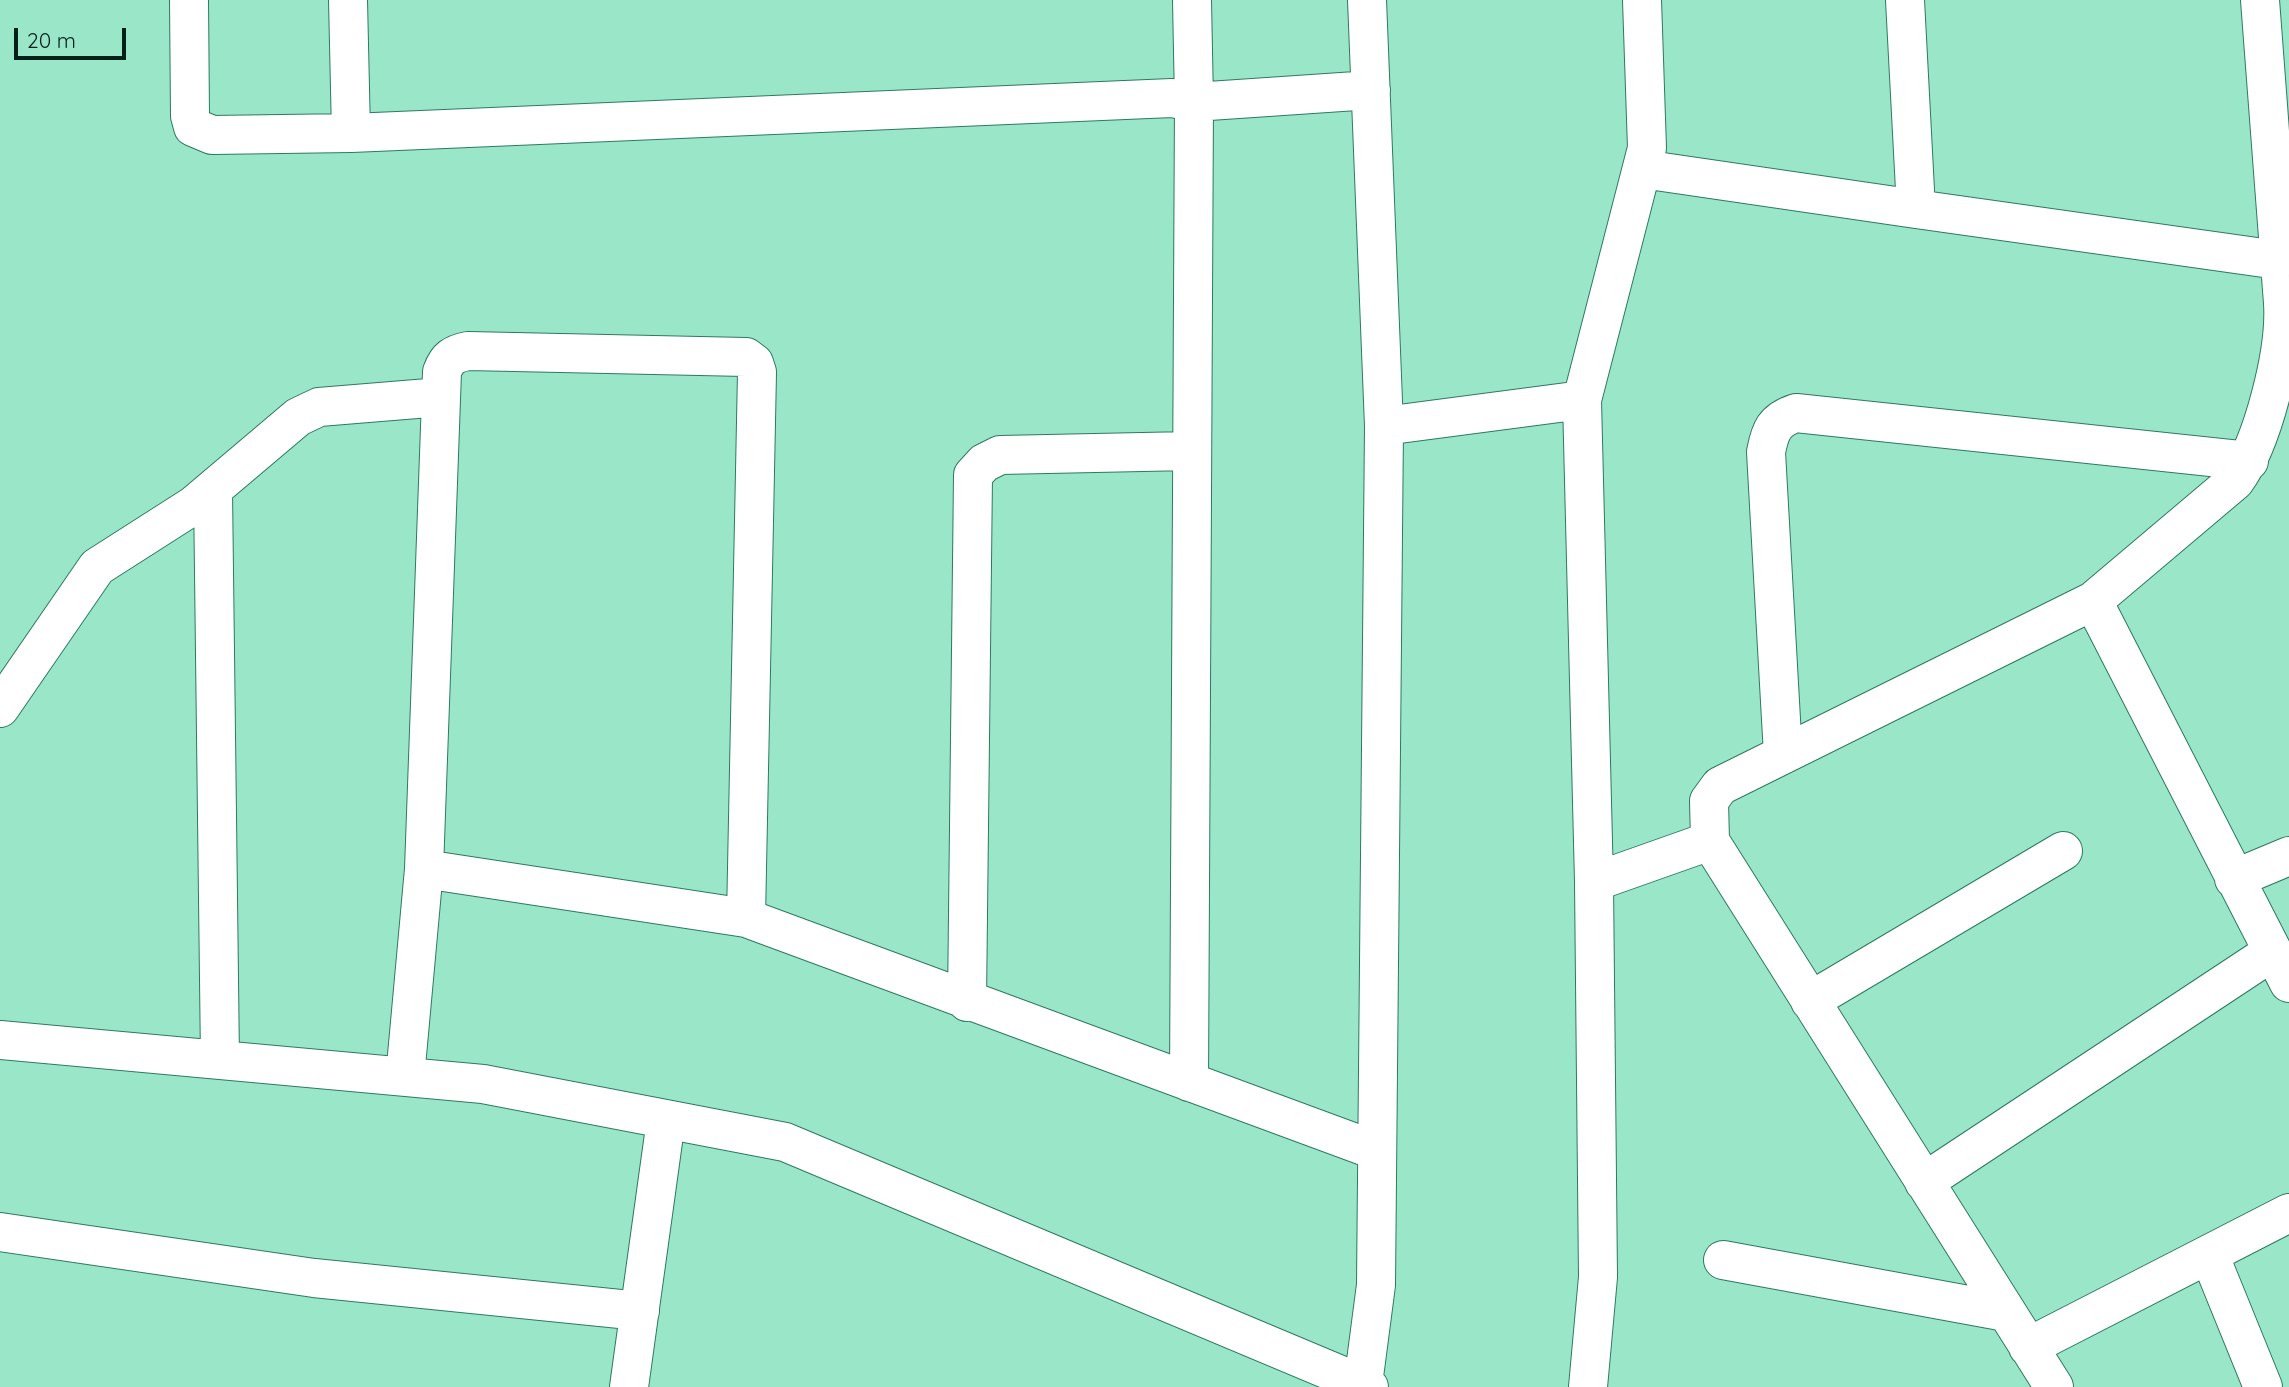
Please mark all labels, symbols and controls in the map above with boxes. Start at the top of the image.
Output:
scale bar [18,14,130,58]
text: 20 m [27,27,76,53]

